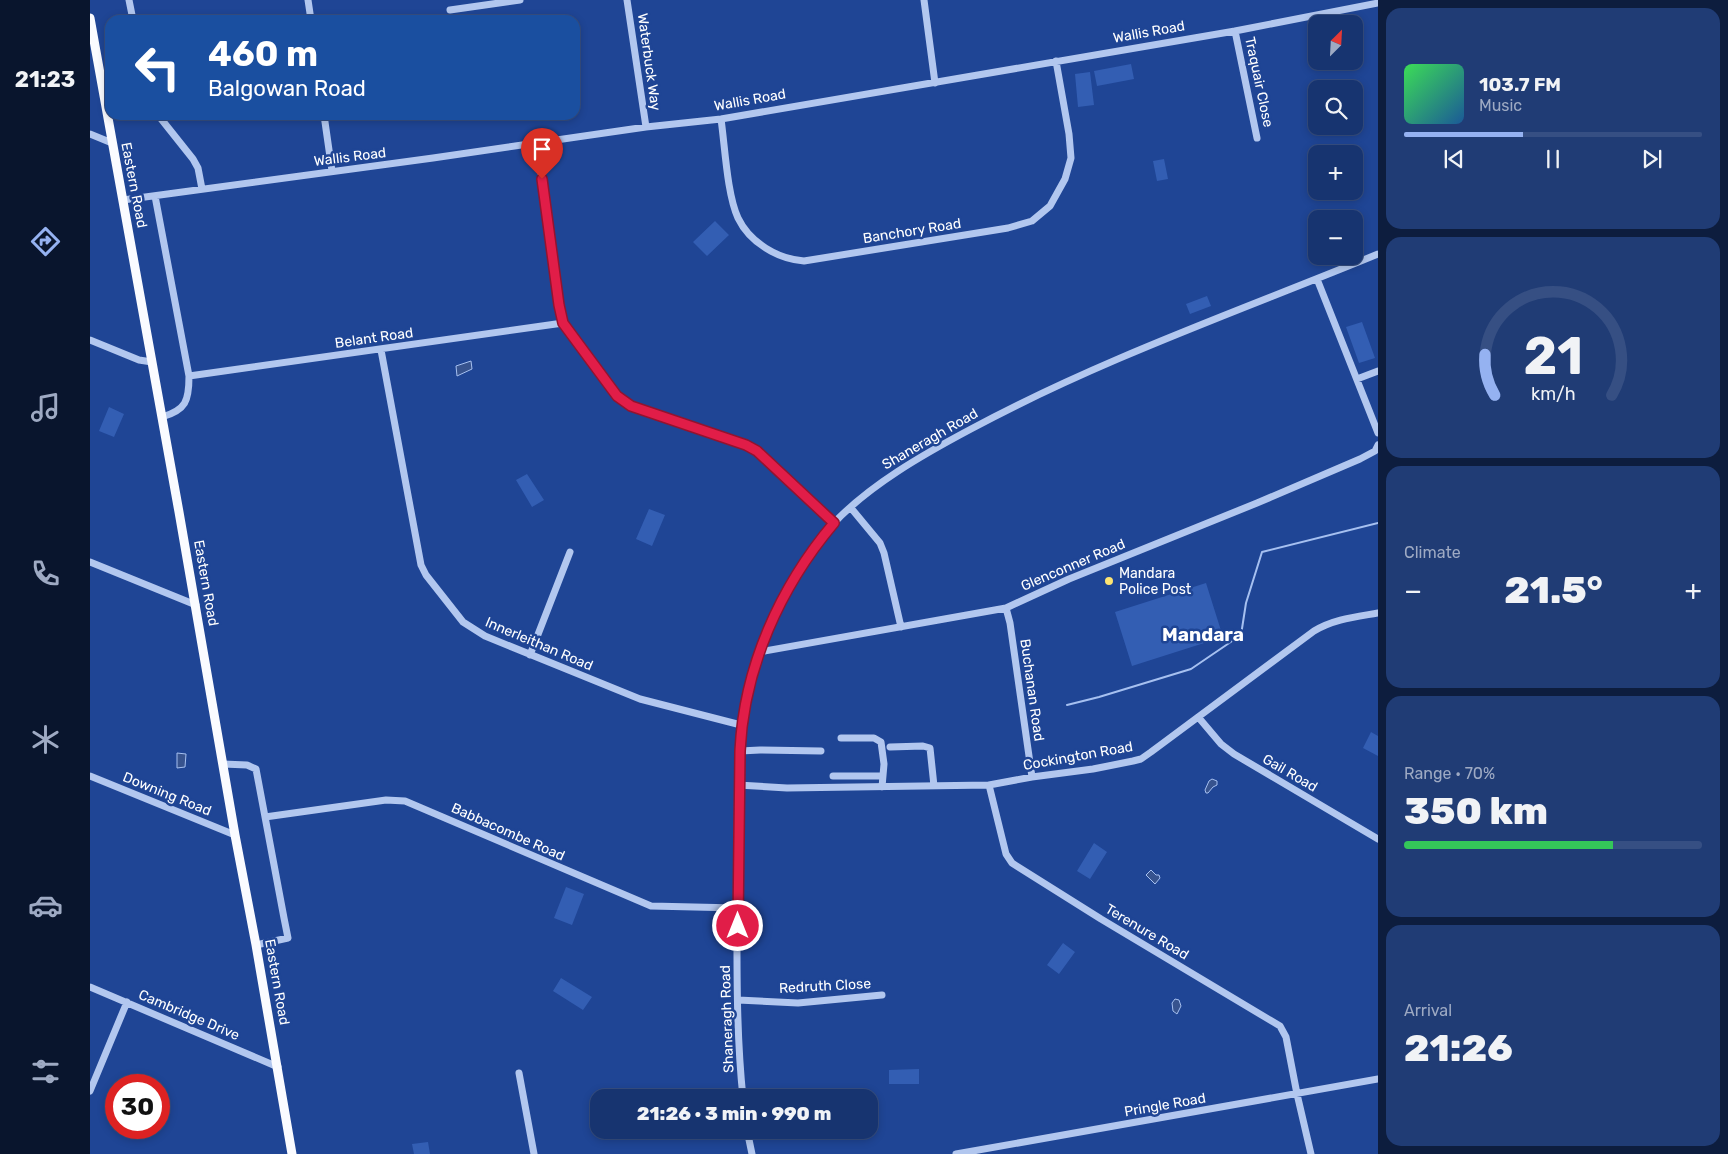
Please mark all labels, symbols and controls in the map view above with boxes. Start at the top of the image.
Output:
street label: Waterbuck Way [634,12,664,112]
north arrow [1308,15,1362,70]
map controls [1308,15,1363,265]
street label: Wallis Road [1112,17,1186,47]
text: 460 m [208,33,318,75]
icon: left [125,35,190,100]
street label: Traquair Close [1241,35,1277,129]
text: 21:23 [15,66,75,93]
text: 103.7 FM [1479,73,1561,96]
text: Balgowan Road [208,75,366,102]
button: search [1308,80,1363,135]
street label: Wallis Road [713,85,787,115]
text: Music [1479,96,1522,115]
pin [521,128,563,179]
icon: arrive [528,135,556,163]
street label: Eastern Road [117,141,151,229]
street label: Wallis Road [313,144,387,170]
button: + [1308,145,1363,200]
icon: previous [1440,145,1468,173]
icon: pause [1539,145,1567,173]
icon: next [1638,145,1666,173]
button: − [1308,210,1363,265]
street label: Banchory Road [862,215,962,247]
icon: directions [28,224,63,259]
street label: Belant Road [334,324,414,352]
text: 21 [1523,325,1583,387]
text: km/h [1531,383,1575,404]
icon: music [28,390,63,425]
street label: Shaneragh Road [879,405,981,473]
street label: Glenconner Road [1018,535,1128,595]
street label: Eastern Road [190,539,222,627]
text: Climate [1404,543,1461,562]
icon: phone [28,556,63,591]
place label: Mandara Police Post [1119,565,1192,598]
text: 21.5° [1504,567,1603,613]
text: − [1404,574,1422,607]
text: + [1685,574,1702,607]
marker: Mandara Police Post [1103,575,1115,587]
street label: Innerleithan Road [483,614,595,674]
district label: Mandara [1162,623,1244,646]
street label: Buchanan Road [1016,638,1048,742]
icon: climate [28,722,63,757]
street label: Cockington Road [1022,738,1134,774]
street label: Gail Road [1259,750,1321,796]
text: Range · 70% [1404,764,1495,783]
street label: Downing Road [120,769,214,819]
text: 350 km [1404,788,1548,834]
street label: Babbacombe Road [449,799,567,865]
icon: car [28,888,63,923]
position arrow [711,899,763,951]
street label: Terenure Road [1102,900,1192,964]
street label: Eastern Road [261,938,293,1026]
street label: Shaneragh Road [717,965,737,1073]
street label: Redruth Close [779,975,872,997]
street label: Cambridge Drive [136,986,242,1044]
text: Arrival [1404,1001,1452,1020]
text: 21:26 [1404,1025,1513,1071]
icon: filters [28,1054,63,1089]
speed limit sign: 30 [105,1074,170,1139]
street label: Pringle Road [1123,1089,1207,1121]
text: 21:26 · 3 min · 990 m [637,1102,831,1125]

